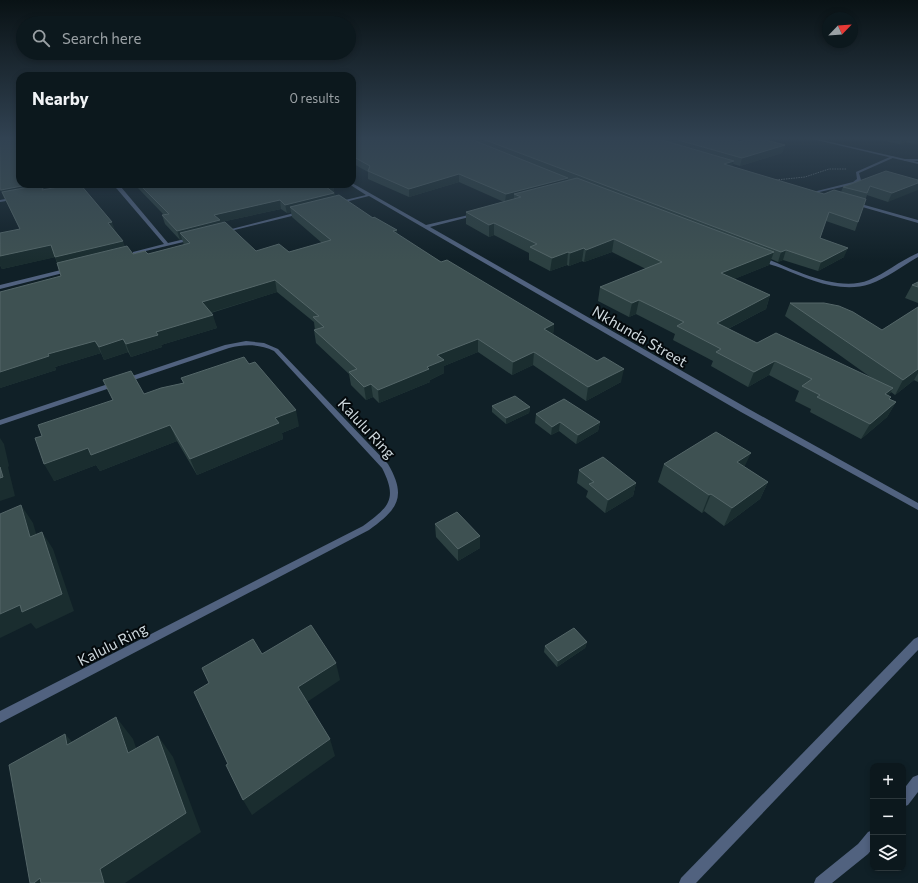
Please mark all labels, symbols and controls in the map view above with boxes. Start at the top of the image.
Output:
north arrow [822,12,858,48]
search box [16,16,356,60]
icon: search [30,27,52,49]
text: Search here [62,29,141,47]
text: Nearby [32,88,89,109]
text: 0 results [289,90,340,106]
street label: Nkhunda Street [589,302,691,370]
street label: Kalulu Ring [335,394,399,462]
street label: Kalulu Ring [74,619,150,669]
map controls [870,763,906,871]
button: + [870,763,906,799]
button: − [870,799,906,835]
button: layers [870,835,906,871]

